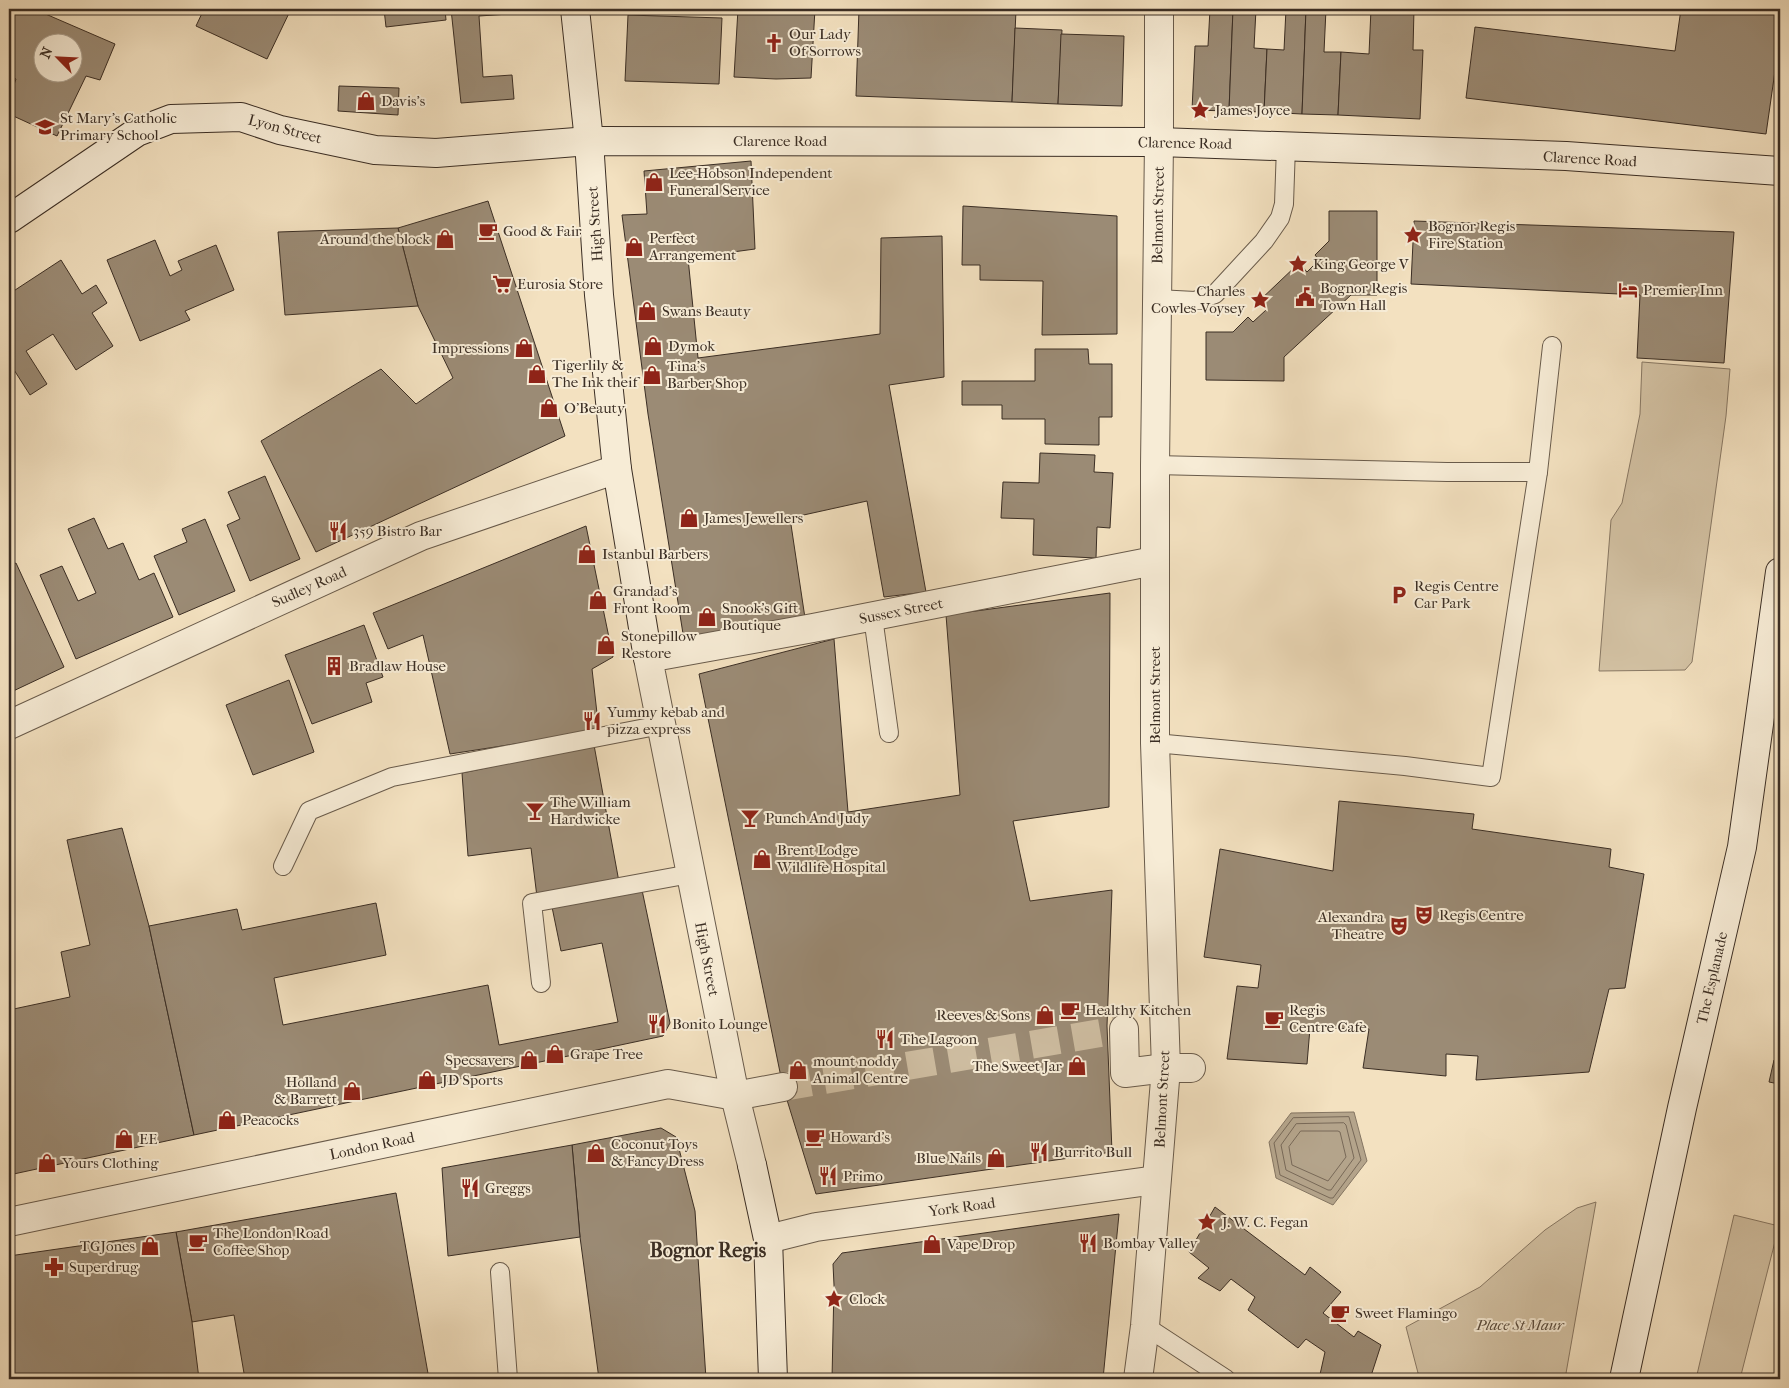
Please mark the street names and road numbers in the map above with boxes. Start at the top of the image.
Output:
street label: Lyon Street [246,111,324,148]
street label: Clarence Road [733,132,828,150]
street label: Clarence Road [1138,133,1233,153]
street label: Clarence Road [1542,148,1638,170]
street label: Belmont Street [1148,165,1168,264]
street label: High Street [583,185,607,262]
street label: Sudley Road [269,562,350,612]
street label: Sussex Street [857,594,945,628]
street label: Belmont Street [1146,645,1164,744]
street label: High Street [691,920,723,998]
street label: The Esplanade [1693,929,1732,1026]
street label: Belmont Street [1150,1049,1174,1148]
street label: London Road [328,1128,417,1164]
street label: York Road [927,1193,997,1221]

